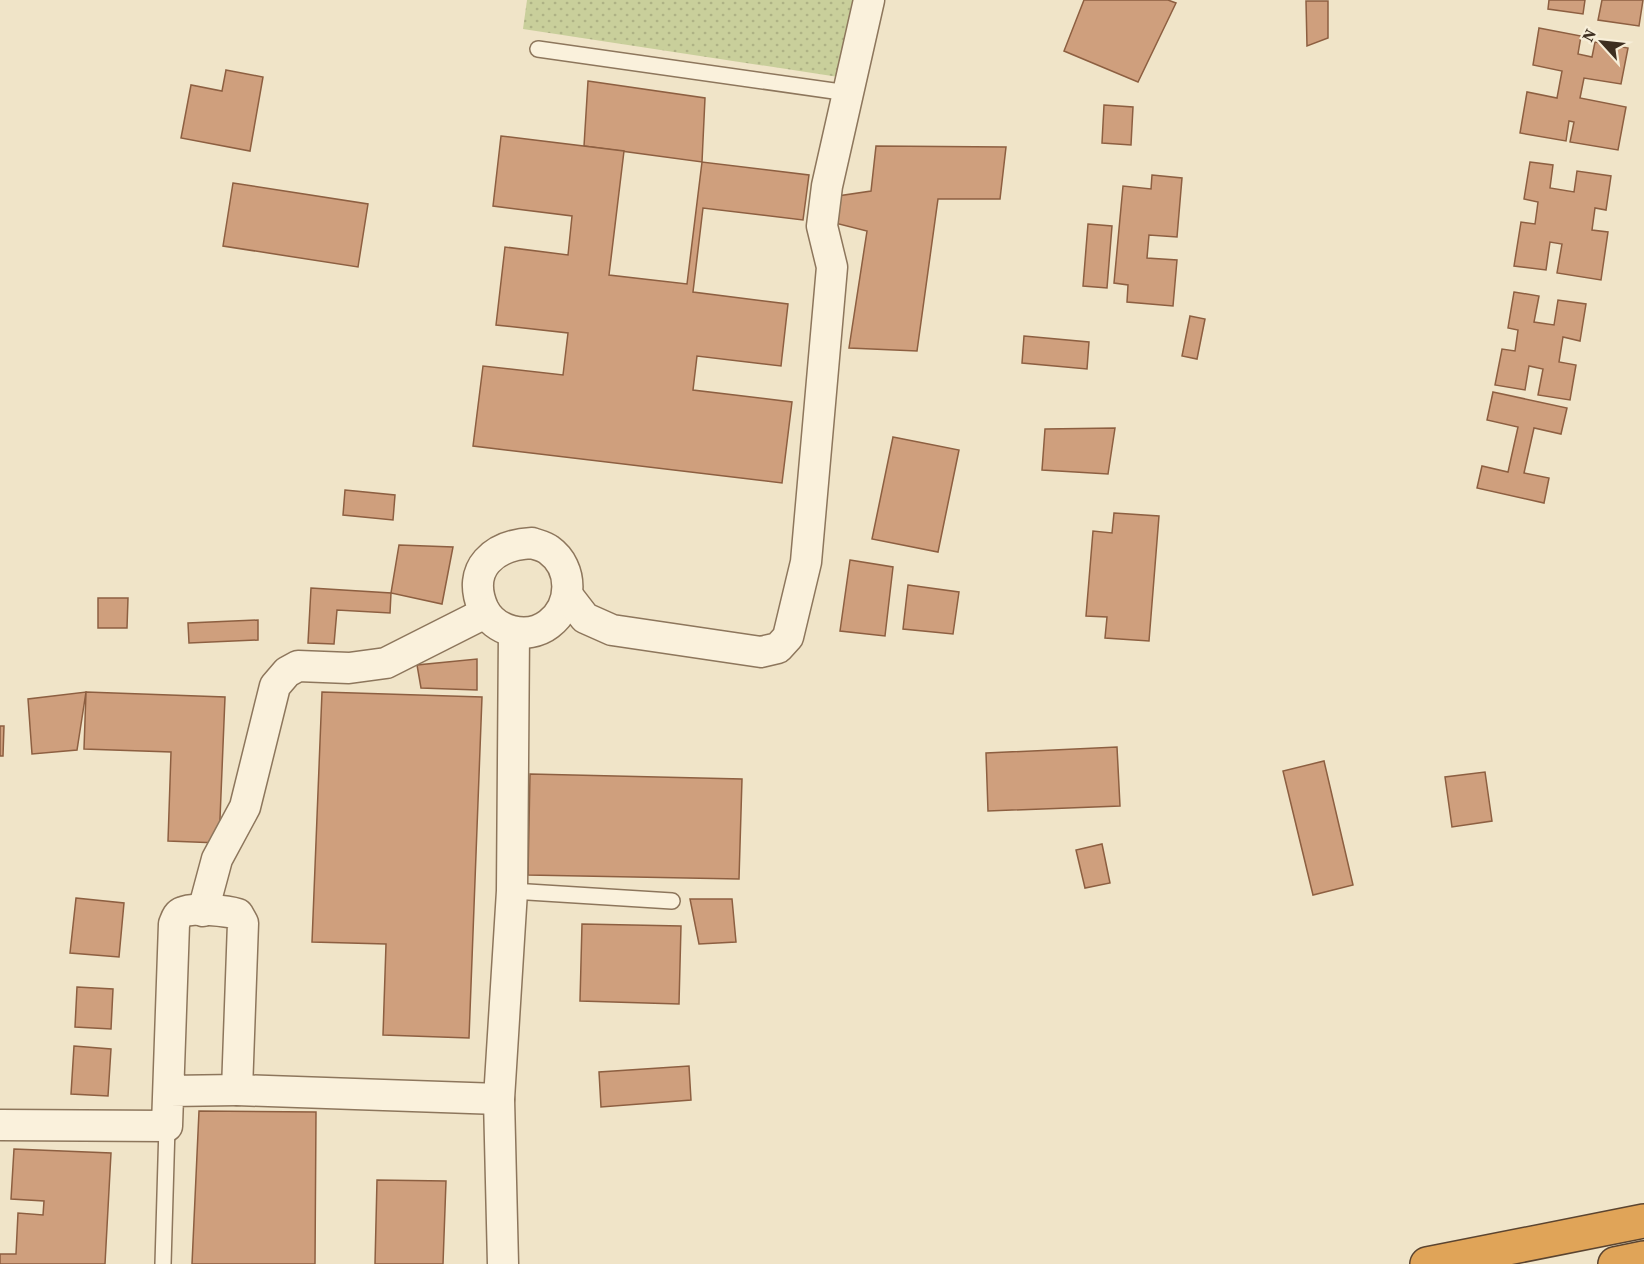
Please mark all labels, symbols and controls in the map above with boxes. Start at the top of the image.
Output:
north arrow [1572,12,1632,72]
text: N [1576,25,1601,45]

